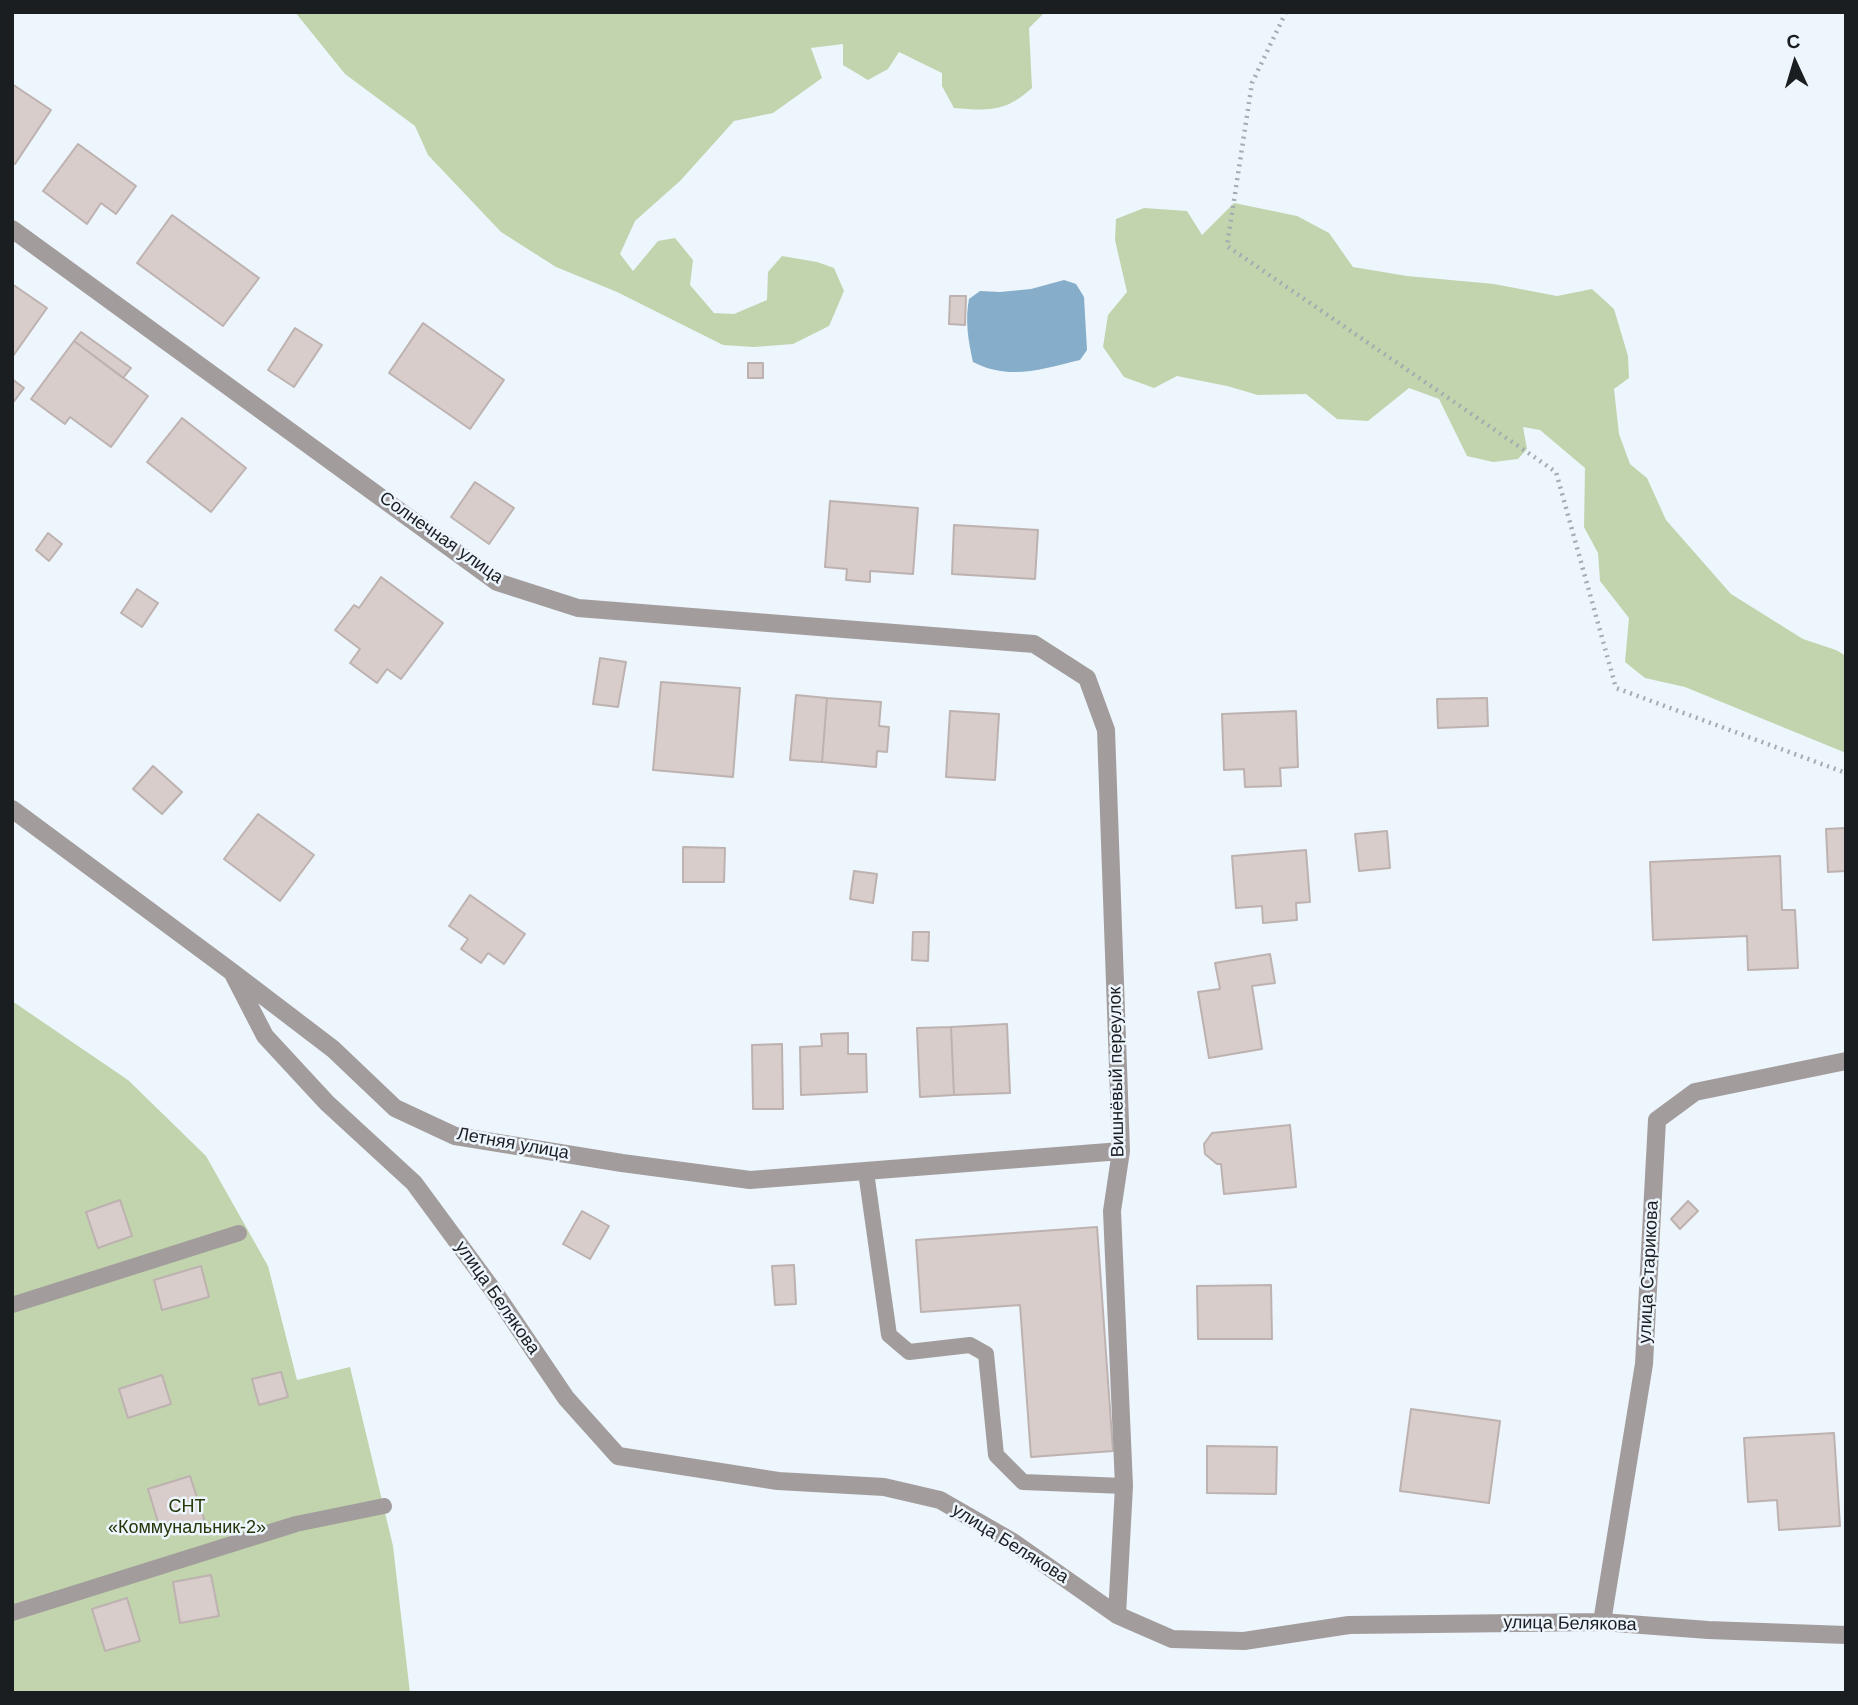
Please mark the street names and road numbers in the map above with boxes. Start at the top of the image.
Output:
street label: Солнечная улица [375,487,507,589]
street label: Вишнёвый переулок [1105,986,1129,1158]
street label: Летняя улица [455,1124,571,1164]
street label: улица Старикова [1634,1200,1664,1344]
street label: улица Белякова [450,1237,544,1359]
street label: улица Белякова [948,1499,1072,1589]
street label: улица Белякова [1503,1612,1637,1636]

